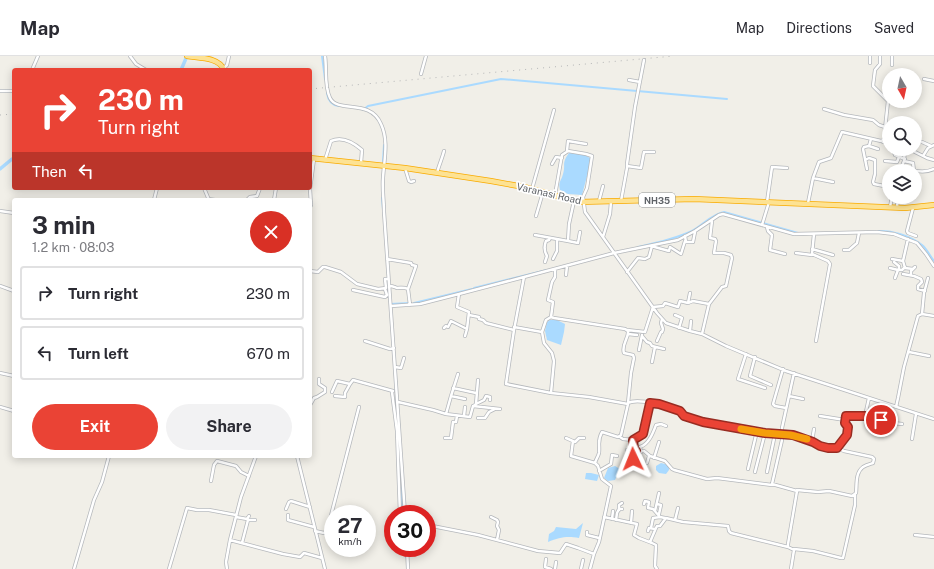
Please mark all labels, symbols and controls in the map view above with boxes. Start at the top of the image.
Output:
text: Map [20,17,60,39]
text: Map [736,20,764,36]
text: Directions [786,20,852,36]
text: Saved [874,20,914,36]
north arrow [882,68,922,108]
map controls [882,68,922,204]
text: 230 m [98,83,184,116]
icon: right [32,84,84,136]
button: search [882,116,922,156]
text: Turn right [98,117,180,138]
icon: left [75,160,97,182]
text: Then [32,163,67,180]
button: layers [882,164,922,204]
street label: Varanasi Road [516,180,583,206]
road number: NH35 [639,193,675,207]
text: 3 min [32,211,96,239]
button: close [250,211,292,253]
text: 1.2 km · 08:03 [32,240,114,255]
icon: right [34,282,56,304]
text: Turn right [68,285,138,302]
text: 230 m [246,285,290,302]
icon: left [34,342,56,364]
text: Turn left [68,345,129,362]
text: 670 m [246,345,290,362]
pin [864,403,898,437]
button: Exit [32,404,158,450]
button: Share [166,404,292,450]
icon: arrive [870,409,892,431]
position arrow [612,438,654,480]
speed limit sign: 30 [384,505,436,557]
text: 27 [337,514,363,538]
text: km/h [338,535,362,547]

